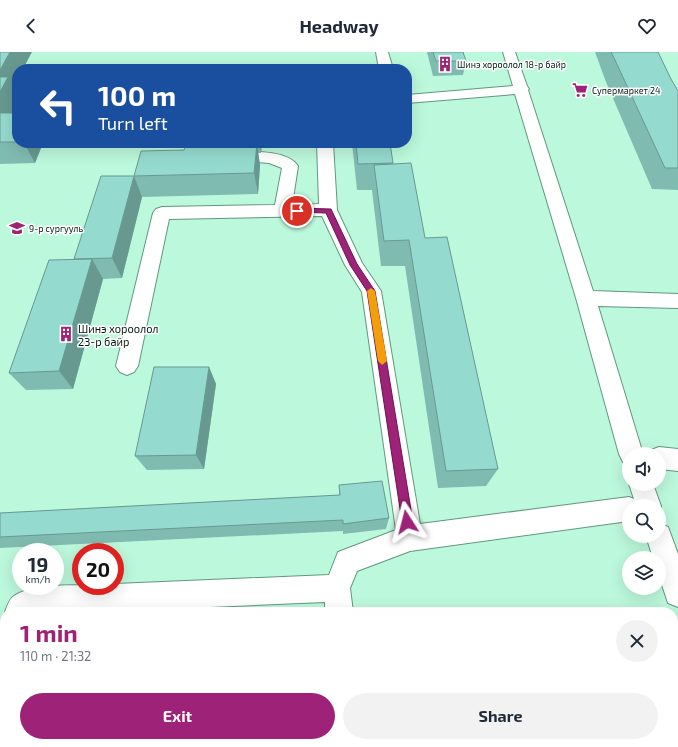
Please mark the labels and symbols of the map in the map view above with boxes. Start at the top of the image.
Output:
building icon: Шинэ хороолол 18-р байр [436,55,454,73]
place label: Шинэ хороолол 18-р байр [457,59,566,70]
supermarket icon: Супермаркет 24 [571,81,589,99]
place label: Супермаркет 24 [592,85,661,97]
pin [280,194,314,228]
school or university icon: 9-р сургууль [8,219,26,237]
place label: 9-р сургууль [29,223,83,235]
place label: Шинэ хороолол 23-р байр [78,322,159,348]
building icon: Шинэ хороолол 23-р байр [57,325,75,343]
position arrow [386,501,428,543]
speed limit sign: 20 [72,543,124,595]

